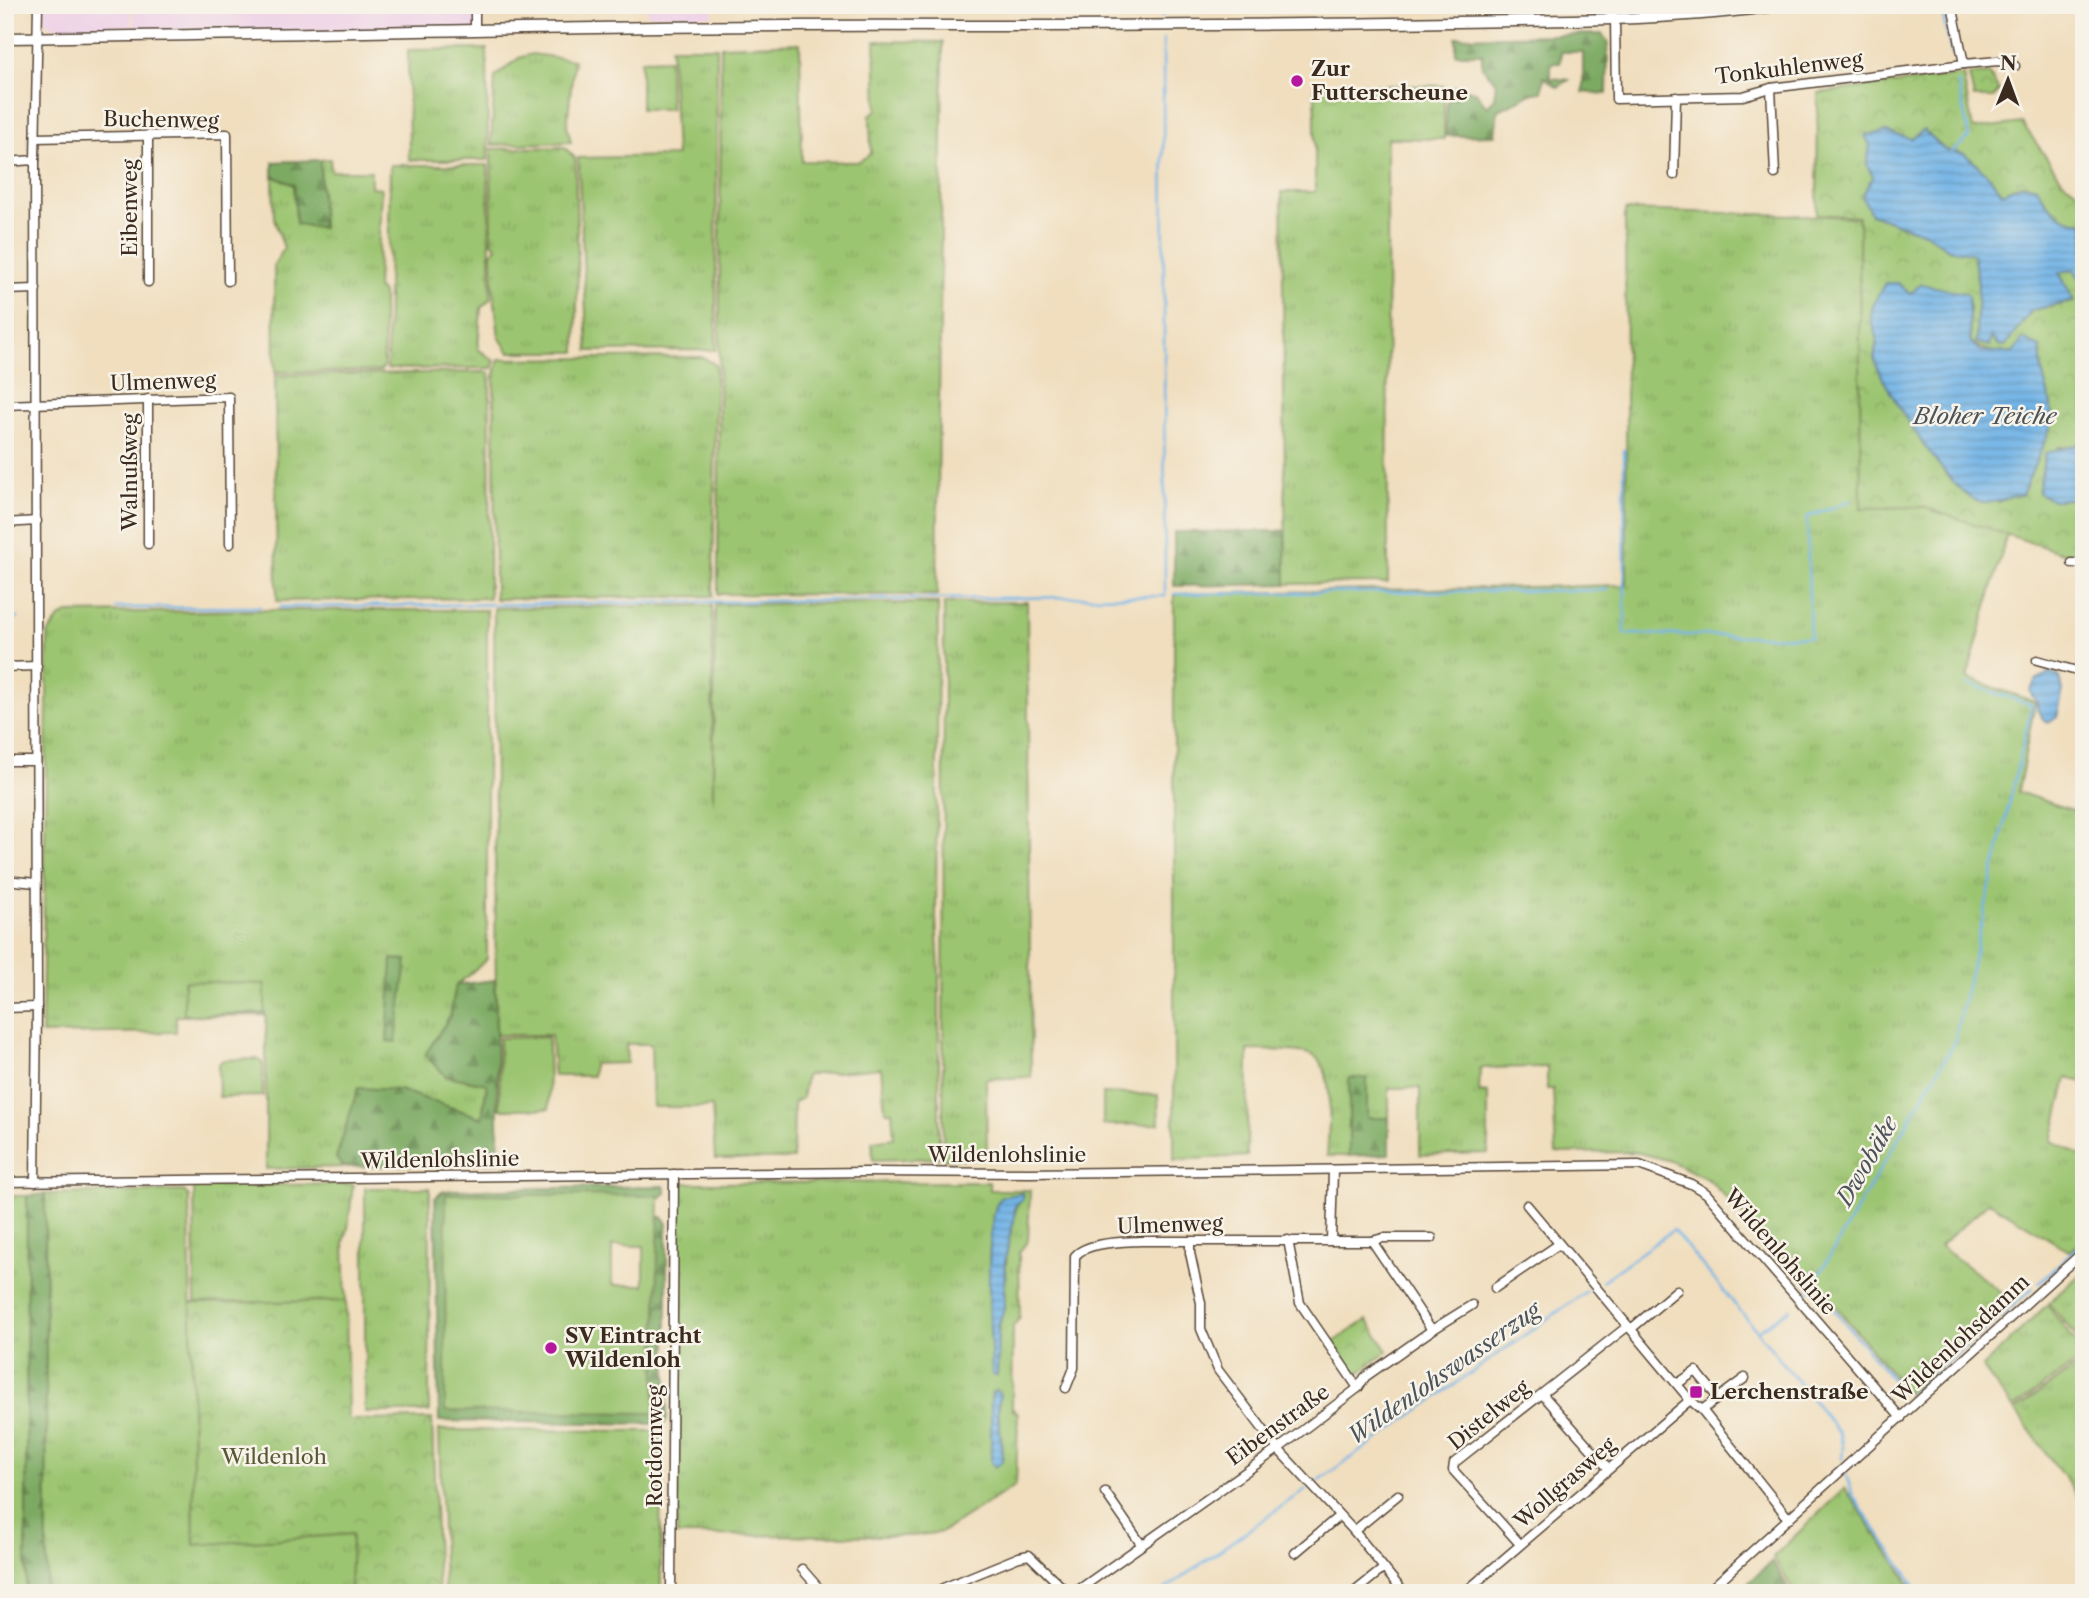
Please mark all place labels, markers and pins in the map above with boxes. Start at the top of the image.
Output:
place label: Zur Futterscheune [1311,56,1468,105]
marker: Zur Futterscheune [1289,73,1305,89]
place label: SV Eintracht Wildenloh [564,1323,702,1372]
marker: SV Eintracht Wildenloh [543,1340,559,1356]
place label: Lerchenstraße [1710,1379,1869,1404]
marker: Lerchenstraße [1688,1384,1704,1400]

